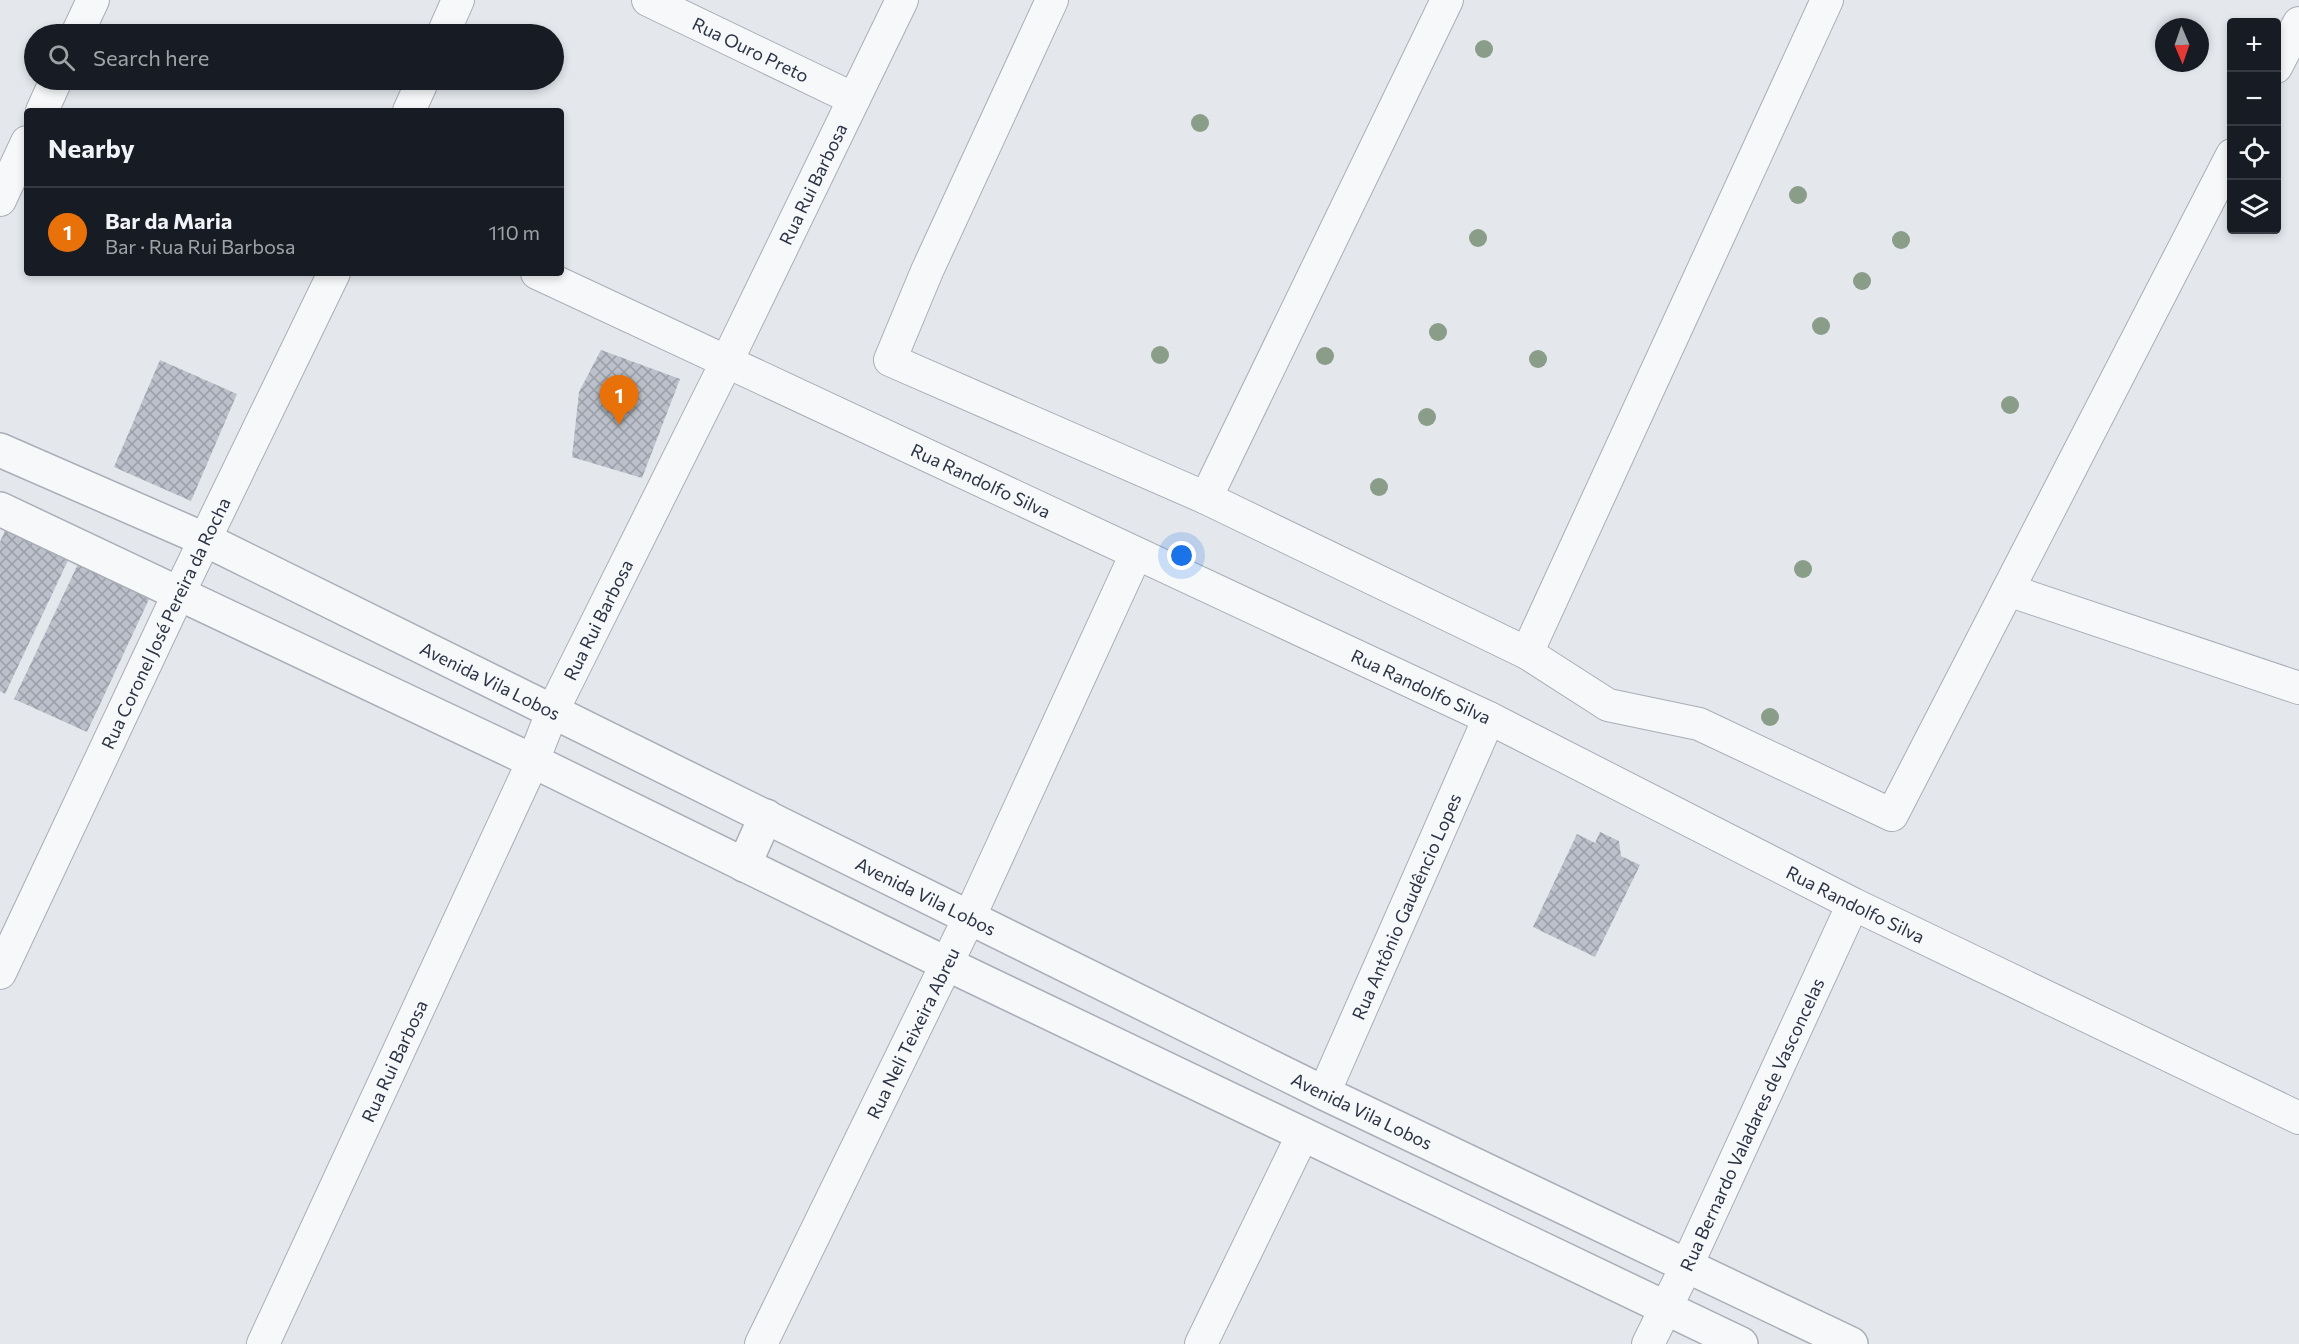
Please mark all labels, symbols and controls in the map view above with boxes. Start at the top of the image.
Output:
street label: Rua Ouro Preto [689,12,812,87]
north arrow [2155,18,2209,72]
map controls [2227,18,2281,234]
button: + [2227,18,2281,72]
search box [24,24,564,90]
icon: search [45,41,78,74]
text: Search here [93,44,209,71]
button: − [2227,72,2281,126]
street label: Rua Rui Barbosa [774,120,852,248]
button: locate [2227,126,2281,180]
text: Nearby [48,132,135,163]
button: layers [2227,180,2281,234]
text: Bar da Maria [105,207,232,234]
text: 1 [63,220,72,244]
text: 110 m [489,220,540,244]
text: Bar · Rua Rui Barbosa [105,234,295,258]
pin: 1 [600,376,638,425]
street label: Rua Randolfo Silva [908,438,1054,523]
street label: Rua Coronel José Pereira da Rocha [96,494,235,752]
your location [1167,541,1196,570]
street label: Rua Rui Barbosa [559,556,637,684]
street label: Avenida Vila Lobos [417,637,564,724]
street label: Rua Randolfo Silva [1348,644,1494,728]
street label: Rua Antônio Gaudêncio Lopes [1347,790,1466,1023]
street label: Avenida Vila Lobos [852,852,1000,940]
street label: Rua Randolfo Silva [1783,861,1928,948]
street label: Rua Neli Teixeira Abreu [862,944,964,1122]
street label: Rua Bernardo Valadares de Vasconcelas [1675,974,1829,1274]
street label: Rua Rui Barbosa [356,996,432,1125]
street label: Avenida Vila Lobos [1288,1068,1436,1154]

